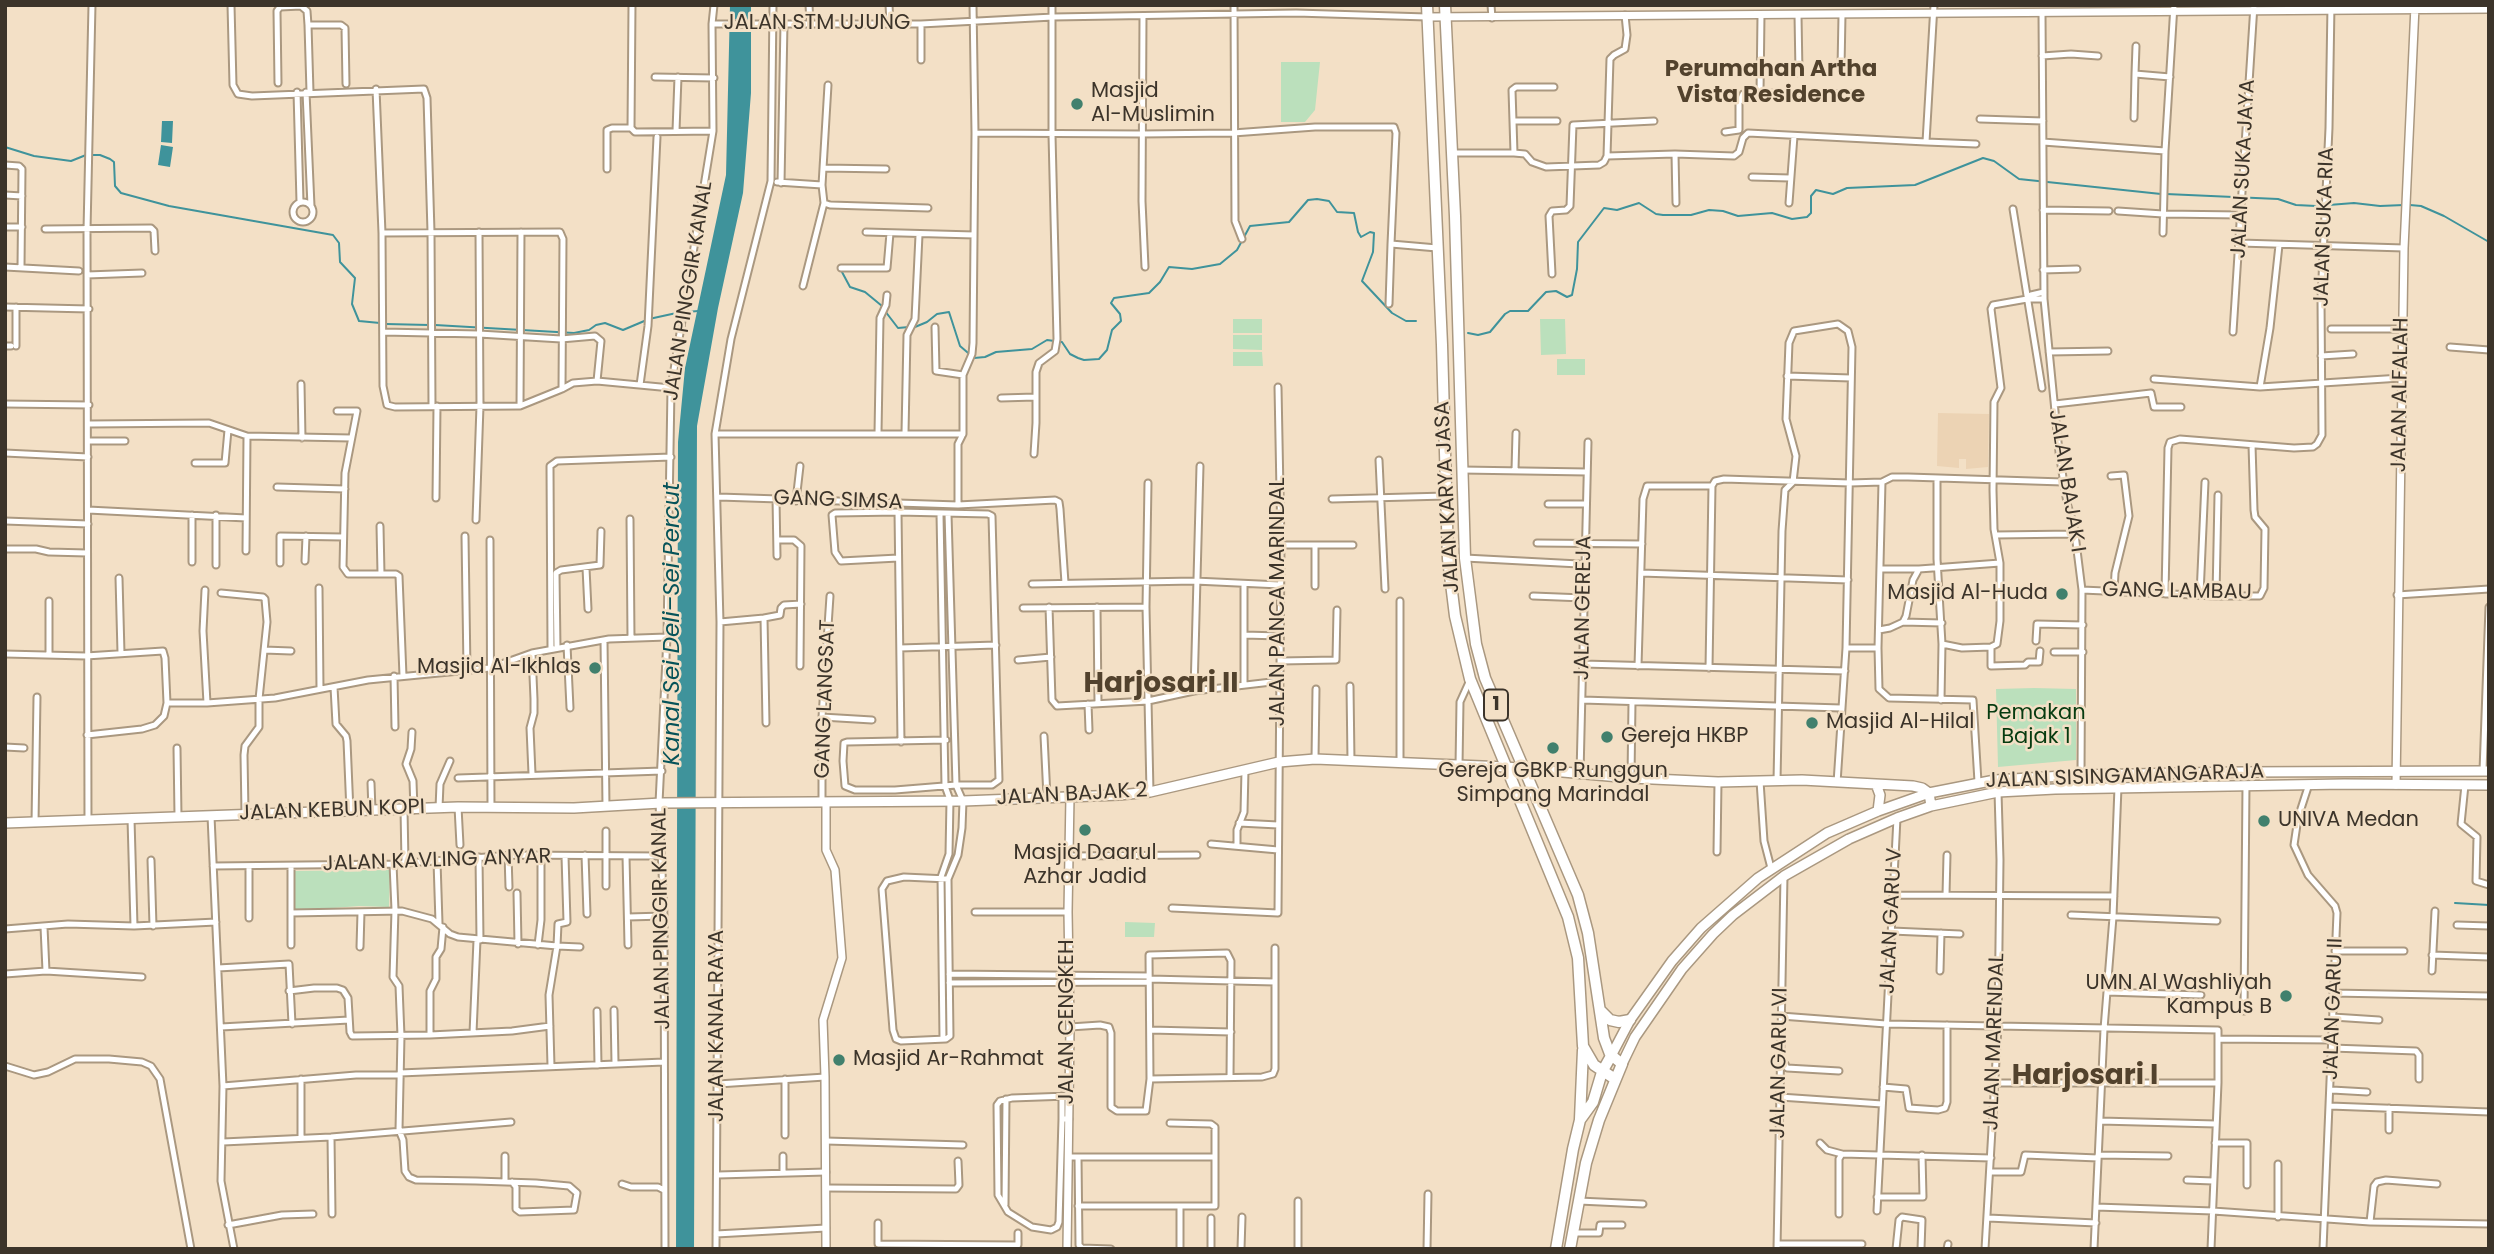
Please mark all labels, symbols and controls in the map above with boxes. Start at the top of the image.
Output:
street label: JALAN STM UJUNG [724,11,910,37]
district label: Perumahan Artha Vista Residence [1665,56,1877,110]
place label: Masjid Al-Muslimin [1091,79,1215,129]
street label: JALAN SUKA JAYA [2227,79,2261,259]
marker: Masjid Al-Muslimin [1069,96,1085,112]
street label: JALAN SUKA RIA [2310,147,2340,307]
street label: JALAN PINGGIR KANAL [659,179,719,403]
street label: JALAN ALFALAH [2387,317,2415,473]
street label: JALAN KARYA JASA [1430,400,1466,594]
street label: JALAN BAJAK I [2042,408,2090,554]
street label: JALAN PANCA MARINDAL [1266,478,1292,726]
water label: Kanal Sei Deli–Sei Percut [659,482,687,766]
street label: GANG SIMSA [773,486,903,516]
street label: JALAN GEREJA [1570,535,1598,681]
street label: GANG LAMBAU [2102,578,2252,606]
place label: Masjid Al-Huda [1887,581,2048,607]
marker: Masjid Al-Huda [2054,586,2070,602]
street label: GANG LANGSAT [811,619,841,779]
place label: Masjid Al-Ikhlas [417,655,581,681]
marker: Masjid Al-Ikhlas [587,660,603,676]
district label: Harjosari II [1084,668,1238,702]
road number: 1 [1484,690,1508,720]
park label: Pemakan Bajak 1 [1986,701,2086,751]
place label: Masjid Al-Hilal [1826,710,1975,736]
marker: Masjid Al-Hilal [1804,715,1820,731]
place label: Gereja HKBP [1621,724,1748,750]
marker: Gereja HKBP [1599,729,1615,745]
marker: Gereja GBKP Runggun Simpang Marindal [1545,740,1561,756]
place label: Gereja GBKP Runggun Simpang Marindal [1438,759,1668,809]
street label: JALAN SISINGAMANGARAJA [1985,760,2265,794]
street label: JALAN BAJAK 2 [996,778,1148,812]
street label: JALAN KEBUN KOPI [239,795,425,827]
street label: JALAN PINGGIR KANAL [647,808,677,1030]
place label: UNIVA Medan [2278,808,2419,834]
marker: UNIVA Medan [2256,813,2272,829]
marker: Masjid Daarul Azhar Jadid [1077,822,1093,838]
place label: Masjid Daarul Azhar Jadid [1013,841,1157,891]
street label: JALAN KAVLING ANYAR [322,844,552,878]
street label: JALAN GARU V [1876,847,1908,995]
street label: JALAN KANAL RAYA [705,930,731,1122]
street label: JALAN GARU II [2319,937,2349,1081]
street label: JALAN CENGKEH [1055,940,1081,1104]
street label: JALAN MARENDAL [1979,953,2011,1131]
place label: UMN Al Washliyah Kampus B [2086,971,2272,1021]
street label: JALAN GARU VI [1766,987,1794,1139]
marker: UMN Al Washliyah Kampus B [2278,988,2294,1004]
place label: Masjid Ar-Rahmat [853,1047,1044,1073]
marker: Masjid Ar-Rahmat [831,1052,847,1068]
district label: Harjosari I [2012,1060,2158,1094]

